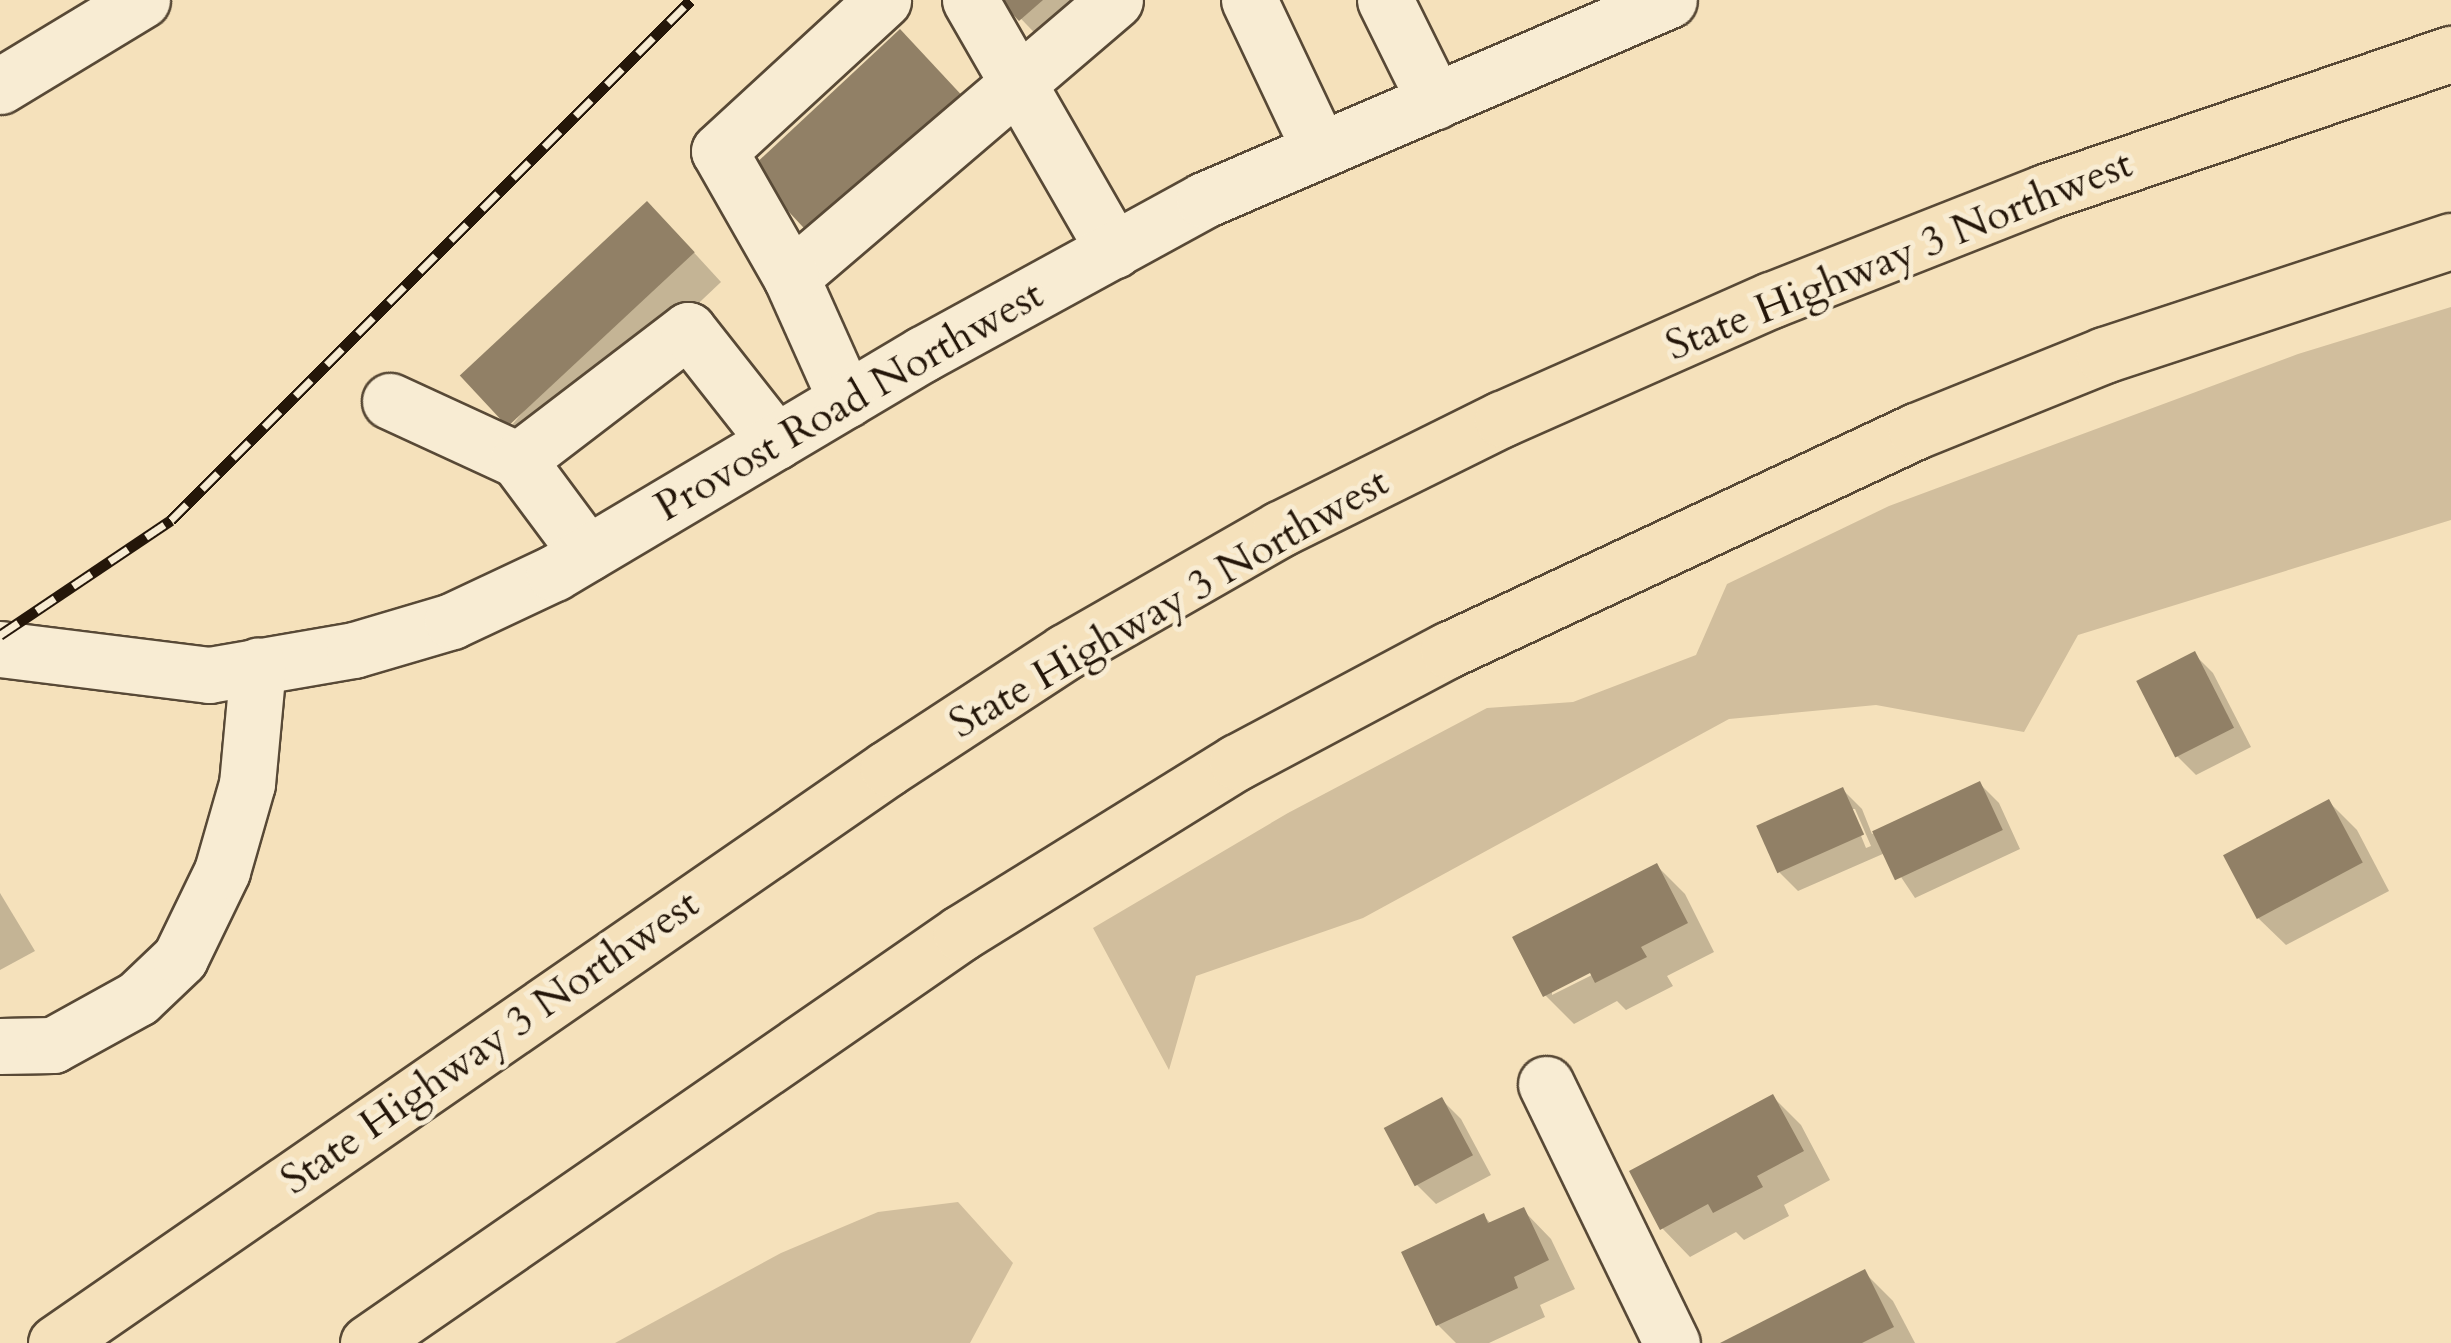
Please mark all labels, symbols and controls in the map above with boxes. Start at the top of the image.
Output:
street label: State Highway 3 Northwest [1659,138,2139,372]
street label: Provost Road Northwest [646,269,1052,533]
street label: State Highway 3 Northwest [941,457,1397,749]
street label: State Highway 3 Northwest [272,879,708,1205]

